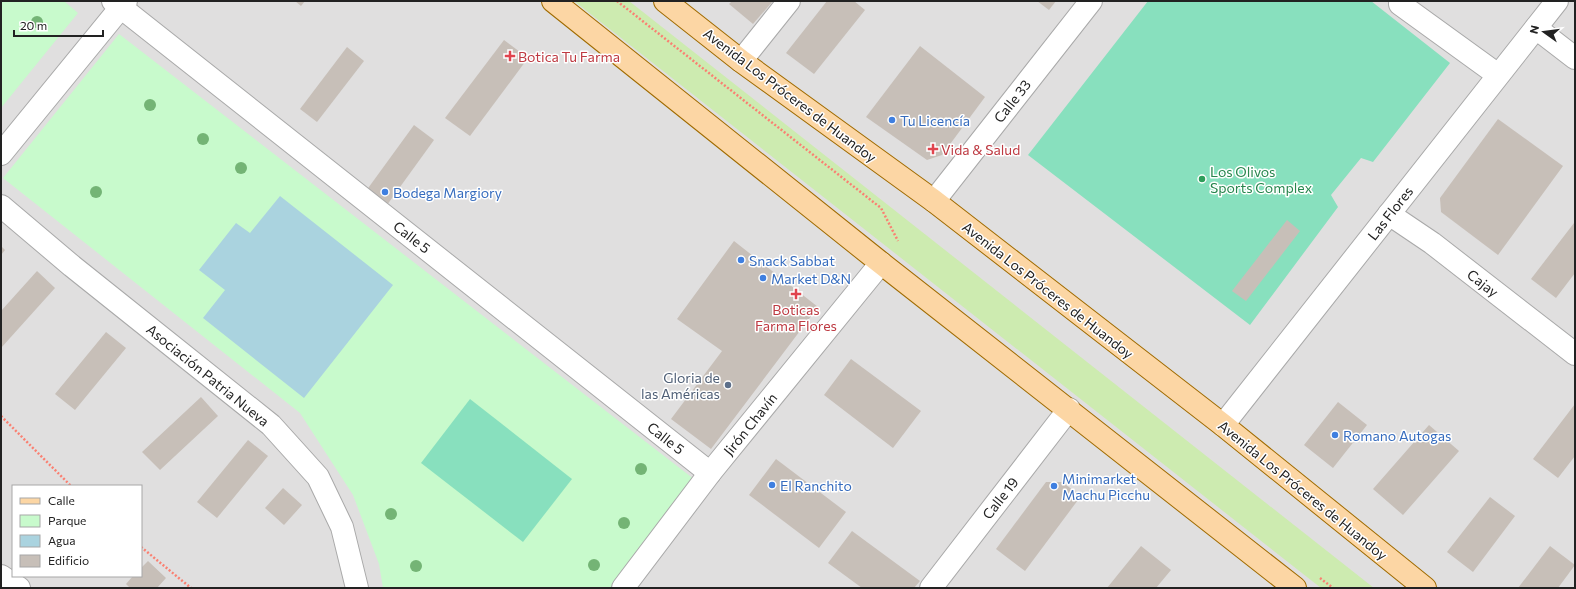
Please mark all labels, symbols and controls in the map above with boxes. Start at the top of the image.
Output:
scale bar [14,12,103,38]
north arrow [1524,12,1564,52]
text: 20 m [20,18,47,32]
street label: Avenida Los Próceres de Huandoy [700,24,880,166]
text: N [1527,24,1541,35]
place label: Botica Tu Farma [518,48,620,65]
marker: Botica Tu Farma [505,51,515,61]
street label: Calle 33 [990,76,1034,126]
place label: Tu Licencía [900,112,970,129]
marker: Tu Licencía [887,115,897,125]
place label: Vida & Salud [941,141,1020,158]
marker: Vida & Salud [928,144,938,154]
place label: Los Olivos Sports Complex [1210,163,1313,196]
marker: Los Olivos Sports Complex [1197,174,1207,184]
street label: Las Flores [1364,183,1416,243]
place label: Bodega Margiory [393,184,502,201]
marker: Bodega Margiory [380,187,390,197]
street label: Calle 5 [390,217,434,257]
street label: Avenida Los Próceres de Huandoy [959,218,1137,362]
place label: Snack Sabbat [749,252,835,269]
marker: Snack Sabbat [736,255,746,265]
street label: Cajay [1464,266,1502,300]
place label: Market D&N [771,270,851,287]
marker: Market D&N [758,273,768,283]
marker: Boticas Farma Flores [791,289,801,299]
place label: Boticas Farma Flores [755,301,837,334]
street label: Asociación Patria Nueva [143,320,273,430]
place label: Gloria de las Américas [641,369,720,402]
marker: Gloria de las Américas [723,380,733,390]
street label: Jirón Chavín [720,389,780,459]
street label: Avenida Los Próceres de Huandoy [1215,417,1391,563]
street label: Calle 5 [644,418,688,458]
place label: Romano Autogas [1343,427,1451,444]
marker: Romano Autogas [1330,430,1340,440]
place label: Minimarket Machu Picchu [1062,470,1150,503]
street label: Calle 19 [978,474,1022,522]
place label: El Ranchito [780,477,852,494]
marker: El Ranchito [767,480,777,490]
marker: Minimarket Machu Picchu [1049,481,1059,491]
legend [12,485,142,577]
text: Calle [48,493,75,507]
text: Parque [48,513,86,527]
text: Agua [48,533,76,547]
text: Edificio [48,553,89,567]

